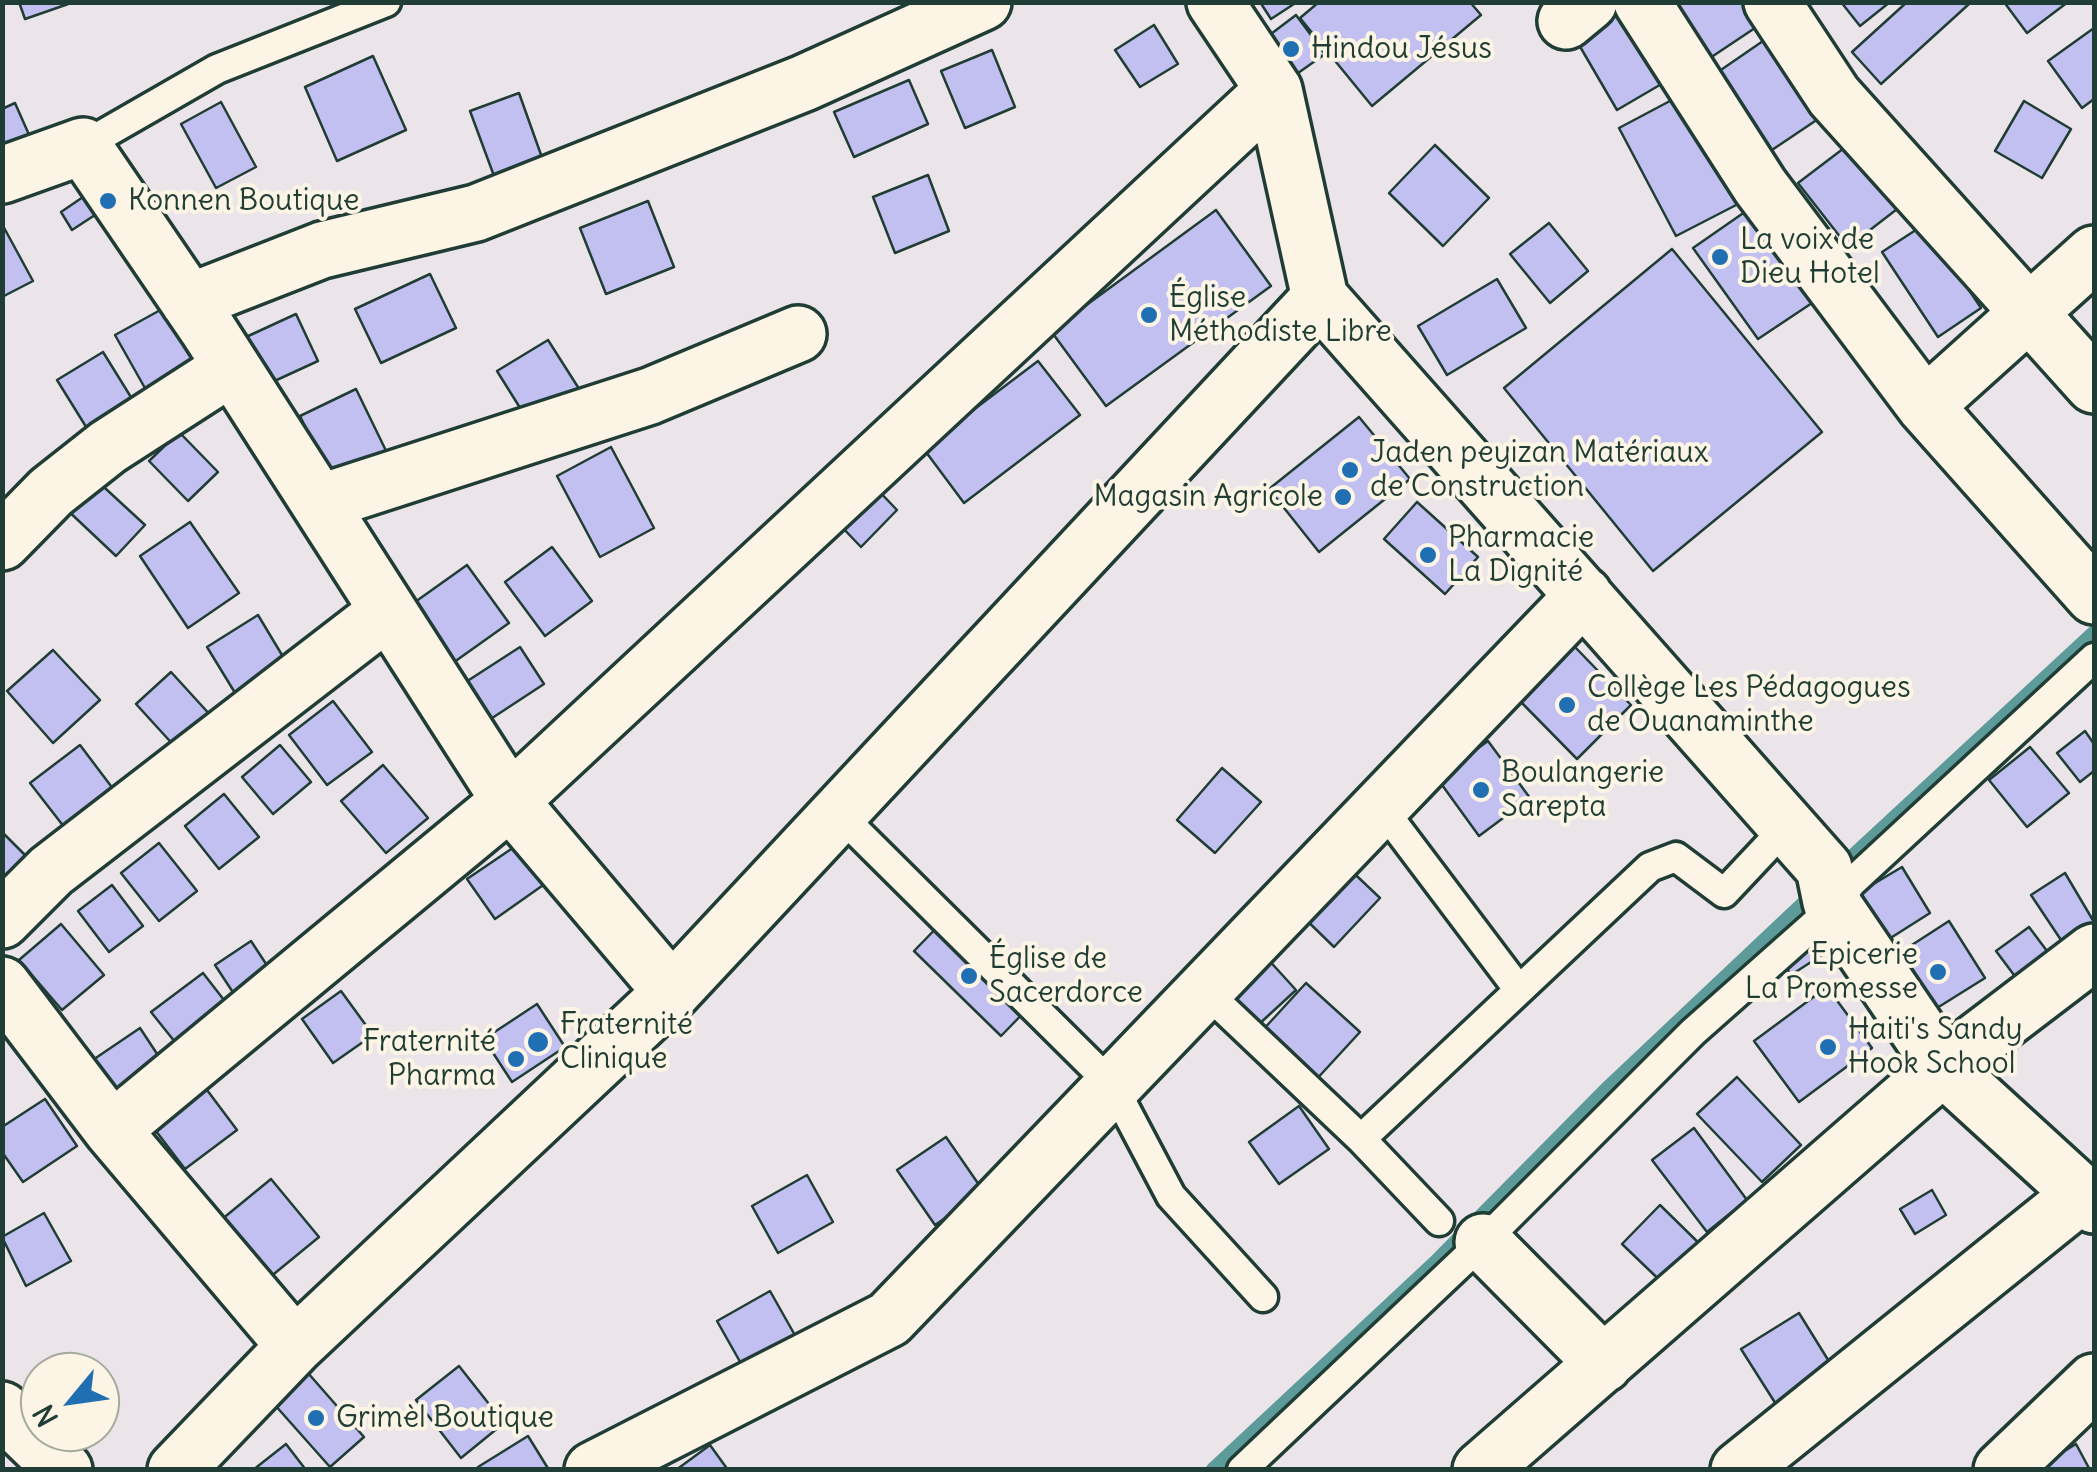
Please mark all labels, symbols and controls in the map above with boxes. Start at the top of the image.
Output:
place label: Hindou Jésus [1311,31,1492,67]
marker: Hindou Jésus [1280,38,1302,60]
place label: Konnen Boutique [128,183,359,219]
marker: Konnen Boutique [97,190,119,212]
place label: La voix de Dieu Hotel [1740,222,1880,292]
marker: La voix de Dieu Hotel [1709,246,1731,268]
place label: Église Méthodiste Libre [1169,280,1392,350]
marker: Église Méthodiste Libre [1138,304,1160,326]
place label: Jaden peyizan Matériaux de Construction [1370,435,1709,506]
marker: Jaden peyizan Matériaux de Construction [1339,459,1361,481]
place label: Magasin Agricole [1093,479,1323,515]
marker: Magasin Agricole [1332,486,1354,508]
place label: Pharmacie La Dignité [1448,520,1594,590]
marker: Pharmacie La Dignité [1417,544,1439,566]
place label: Collège Les Pédagogues de Ouanaminthe [1587,670,1911,740]
marker: Collège Les Pédagogues de Ouanaminthe [1556,694,1578,716]
place label: Boulangerie Sarepta [1501,755,1664,826]
marker: Boulangerie Sarepta [1470,779,1492,801]
place label: Epicerie La Promesse [1745,937,1918,1008]
place label: Église de Sacerdorce [989,941,1143,1012]
marker: Epicerie La Promesse [1927,961,1949,983]
marker: Église de Sacerdorce [958,965,980,987]
place label: Fraternité Clinique [560,1007,693,1078]
place label: Haiti's Sandy Hook School [1848,1012,2023,1082]
place label: Fraternité Pharma [363,1024,496,1094]
marker: Fraternité Clinique [525,1029,551,1055]
marker: Haiti's Sandy Hook School [1817,1036,1839,1058]
marker: Fraternité Pharma [505,1048,527,1070]
north arrow [20,1352,120,1452]
text: N [25,1398,66,1433]
place label: Grimèl Boutique [336,1400,554,1436]
marker: Grimèl Boutique [305,1407,327,1429]

